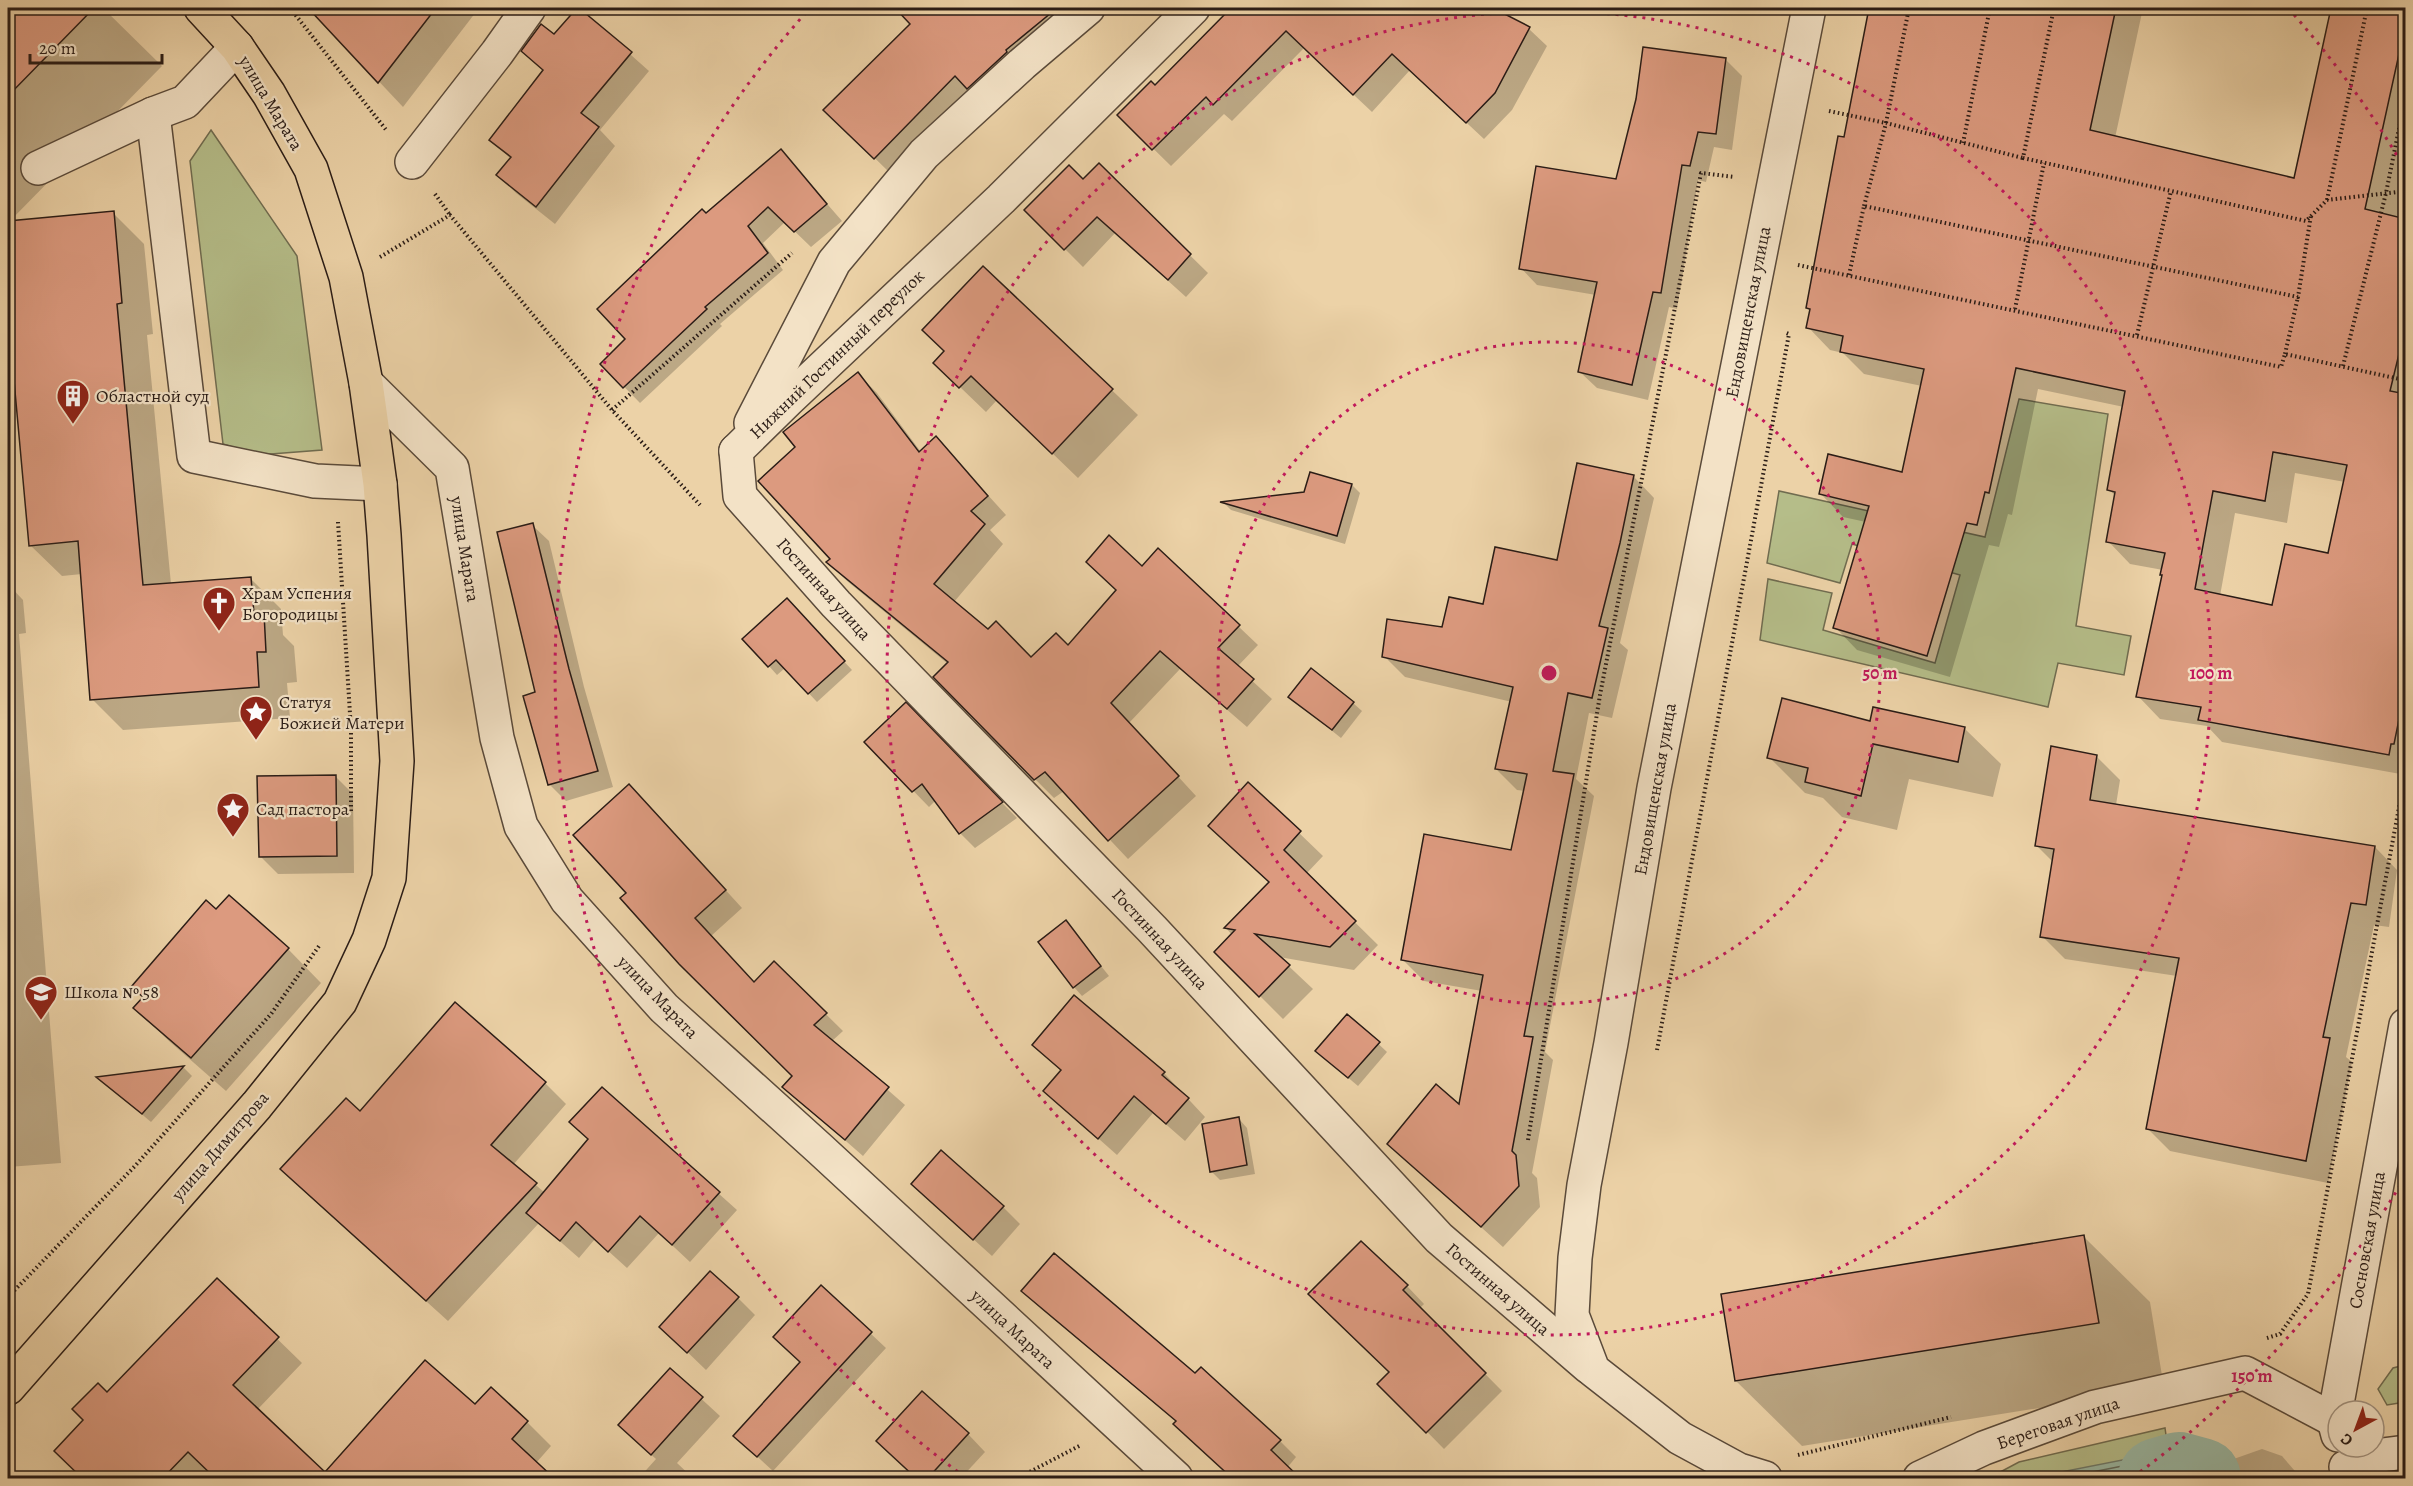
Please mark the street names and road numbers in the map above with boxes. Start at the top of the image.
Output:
street label: улица Марата [233,50,309,156]
street label: Ендовищенская улица [1720,223,1777,400]
street label: Нижний Гостинный переулок [744,264,930,444]
street label: улица Марата [445,493,485,604]
street label: Гостинная улица [771,532,877,646]
street label: Ендовищенская улица [1628,700,1682,877]
street label: Гостинная улица [1107,883,1214,995]
street label: улица Марата [612,949,704,1044]
street label: улица Димитрова [165,1086,275,1207]
street label: Сосновская улица [2343,1169,2391,1311]
street label: Гостинная улица [1441,1237,1556,1341]
street label: улица Марата [965,1283,1061,1375]
street label: Береговая улица [1993,1391,2123,1455]

